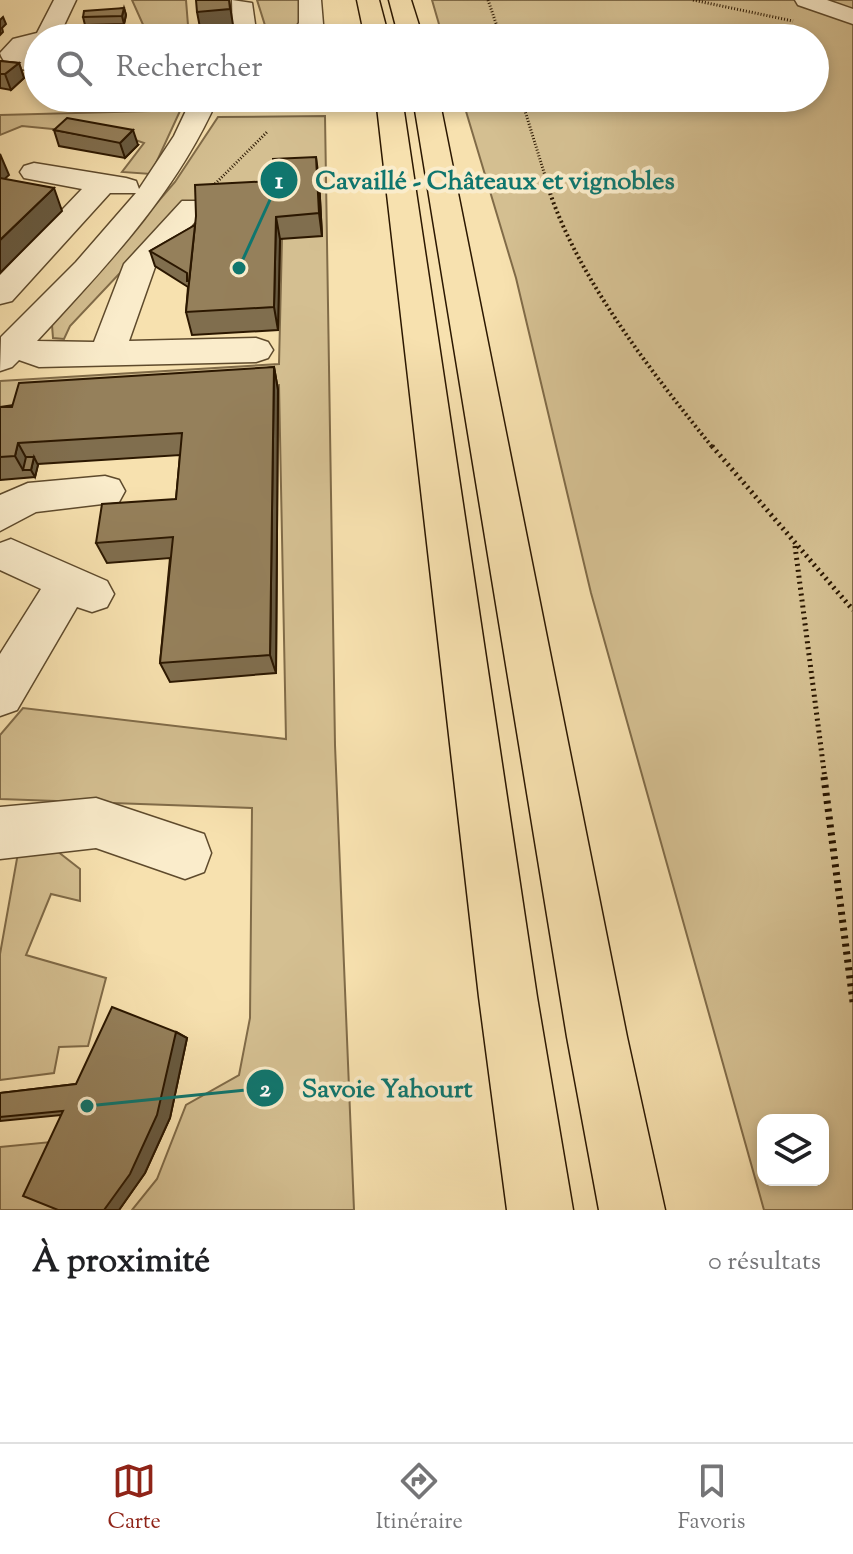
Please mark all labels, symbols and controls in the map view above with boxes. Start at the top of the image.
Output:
search box [24,24,829,112]
icon: search [52,46,96,90]
text: Rechercher [116,47,263,90]
callout: Cavaillé - Châteaux et vignobles [259,155,690,205]
text: Cavaillé - Châteaux et vignobles [315,164,675,201]
text: 1 [275,165,284,199]
callout: Savoie Yahourt [245,1063,488,1113]
text: Savoie Yahourt [302,1072,472,1109]
text: 2 [259,1073,271,1107]
map controls [757,1114,829,1186]
button: layers [757,1114,829,1186]
text: À proximité [32,1238,210,1287]
text: 0 résultats [708,1244,821,1281]
tab: Carte [107,1459,161,1539]
tab: Itinéraire [376,1459,463,1539]
tab: Favoris [678,1459,745,1539]

